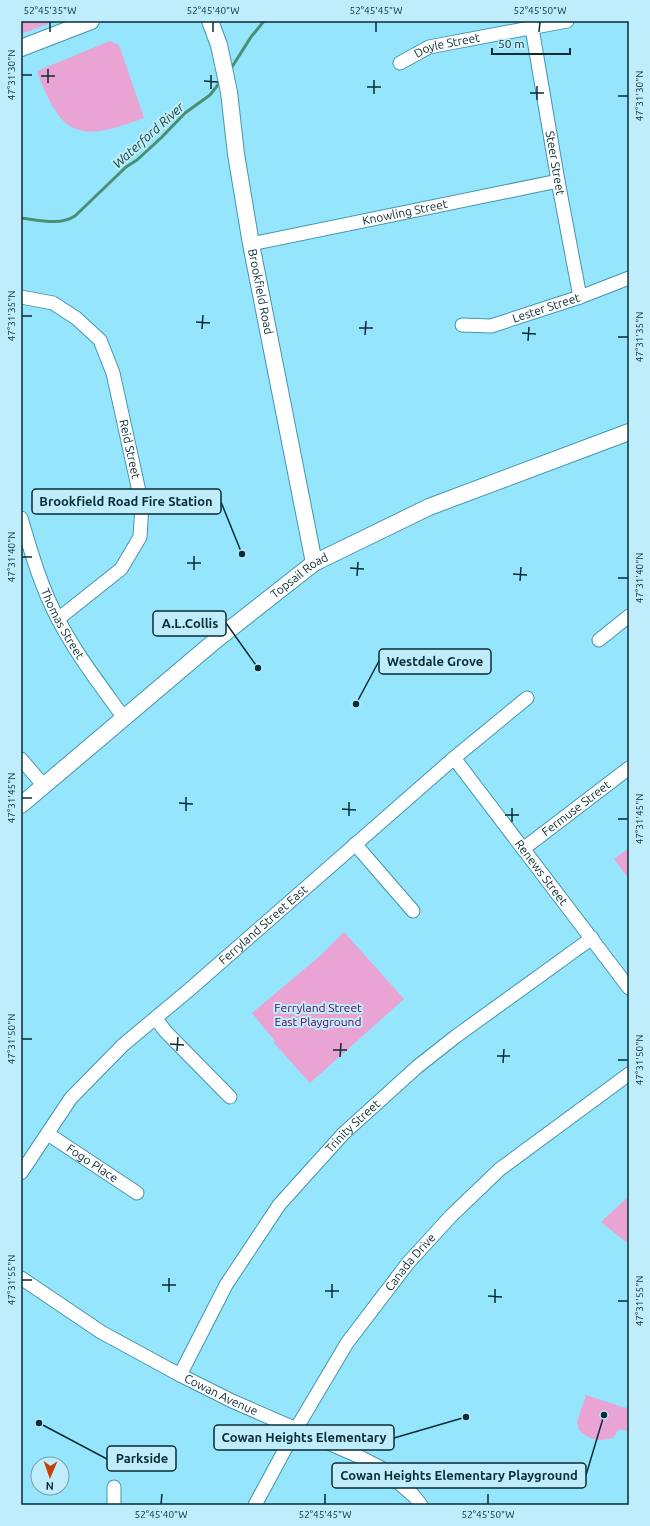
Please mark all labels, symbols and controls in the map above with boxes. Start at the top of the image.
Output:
text: 52°45'35"W [24,5,76,16]
text: 52°45'40"W [187,5,239,16]
text: 52°45'45"W [350,5,402,16]
text: 52°45'50"W [514,5,566,16]
scale bar [492,30,570,56]
street label: Doyle Street [412,31,481,60]
text: 50 m [498,37,525,50]
text: 47°31'30"N [6,50,17,100]
text: 47°31'30"N [634,71,645,121]
water label: Waterford River [110,99,188,171]
street label: Steer Street [544,130,568,196]
street label: Knowling Street [361,197,449,227]
street label: Brookfield Road [246,248,276,336]
street label: Lester Street [511,290,582,325]
text: 47°31'35"N [6,291,17,341]
text: 47°31'35"N [634,312,645,362]
street label: Reid Street [117,418,143,480]
callout: Brookfield Road Fire Station [32,489,221,514]
text: Brookfield Road Fire Station [39,494,213,508]
text: 47°31'40"N [6,532,17,582]
street label: Topsail Road [268,550,330,601]
text: 47°31'40"N [634,553,645,603]
street label: Thomas Street [39,586,87,662]
callout: A.L.Collis [153,611,226,636]
text: A.L.Collis [162,616,218,630]
callout: Westdale Grove [379,649,491,674]
text: Westdale Grove [387,654,483,668]
text: 47°31'45"N [6,773,17,823]
street label: Fermuse Street [539,777,613,838]
text: 47°31'45"N [634,794,645,844]
street label: Renews Street [513,837,571,908]
street label: Ferryland Street East [216,882,310,967]
park label: Ferryland Street East Playground [274,1001,362,1028]
text: 47°31'50"N [6,1014,17,1064]
text: 47°31'50"N [634,1035,645,1085]
street label: Trinity Street [323,1097,382,1155]
street label: Fogo Place [64,1141,121,1185]
street label: Canada Drive [382,1231,438,1293]
text: 47°31'55"N [6,1255,17,1305]
text: 47°31'55"N [634,1276,645,1326]
street label: Cowan Avenue [182,1371,260,1417]
callout: Cowan Heights Elementary [214,1425,394,1450]
text: Cowan Heights Elementary [222,1430,387,1444]
callout: Parkside [107,1446,176,1471]
text: Parkside [116,1451,168,1465]
north arrow [30,1456,70,1496]
callout: Cowan Heights Elementary Playground [332,1463,586,1488]
text: Cowan Heights Elementary Playground [340,1468,578,1482]
text: N [45,1480,54,1492]
text: 52°45'40"W [135,1509,187,1520]
text: 52°45'45"W [299,1509,351,1520]
text: 52°45'50"W [462,1509,514,1520]

